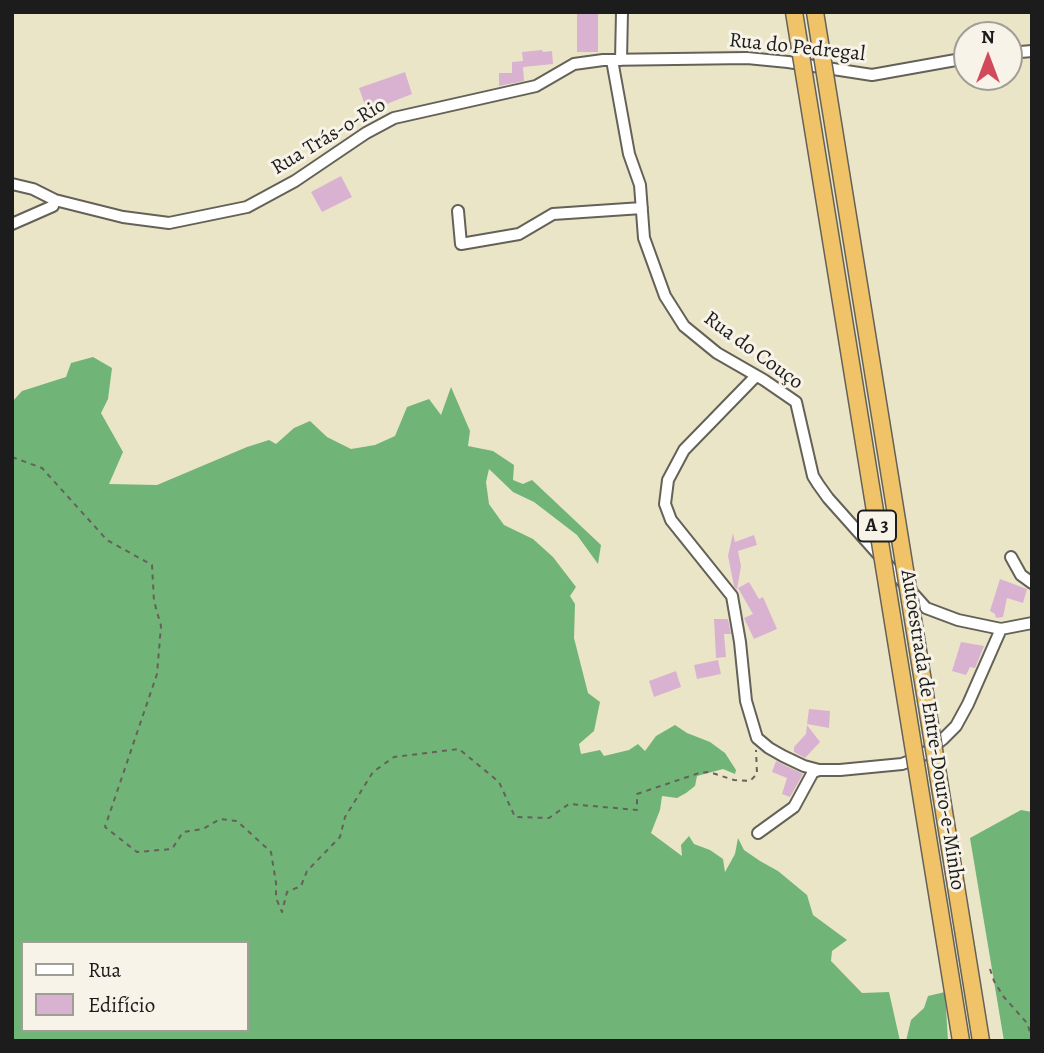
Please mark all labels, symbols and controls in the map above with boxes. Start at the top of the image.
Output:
north arrow [953,21,1023,91]
text: N [981,24,995,50]
street label: Rua do Pedregal [728,28,866,68]
street label: Rua Trás-o-Rio [267,93,391,181]
street label: Rua do Couço [698,306,808,396]
road number: A 3 [858,510,896,541]
street label: Autoestrada de Entre-Douro-e-Minho [894,568,970,892]
legend [21,941,248,1032]
text: Rua [88,956,121,984]
text: Edifício [88,991,155,1019]

